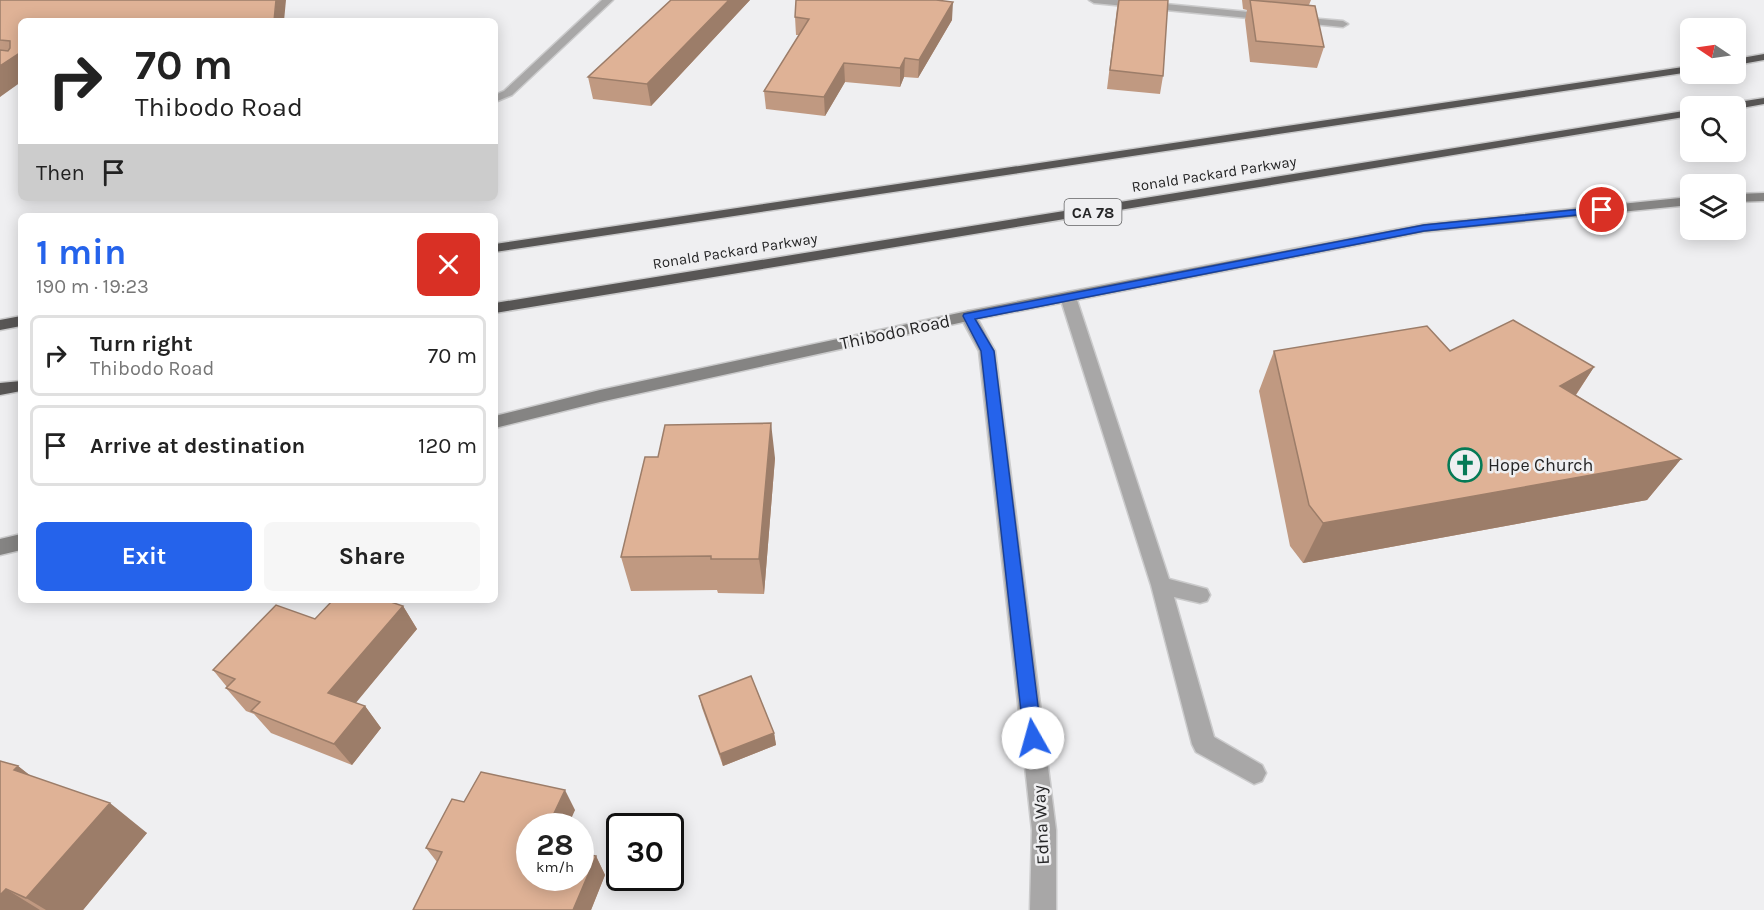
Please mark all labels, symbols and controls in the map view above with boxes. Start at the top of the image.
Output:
north arrow [1680,18,1746,84]
map controls [1680,18,1746,240]
text: 70 m [135,40,233,90]
icon: right [36,42,114,120]
text: Thibodo Road [135,91,303,123]
button: search [1680,96,1746,162]
street label: Ronald Packard Parkway [1130,152,1298,196]
icon: arrive [97,156,130,189]
text: Then [36,160,85,186]
button: layers [1680,174,1746,240]
pin [1576,184,1627,235]
icon: arrive [1585,193,1618,226]
road number: CA 78 [1064,199,1122,225]
street label: Ronald Packard Parkway [651,229,819,273]
text: 1 min [36,231,126,273]
button: close [417,233,480,296]
text: 190 m · 19:23 [36,275,149,298]
street label: Thibodo Road [838,310,952,354]
text: Turn right [90,331,193,357]
icon: right [39,339,72,372]
text: 70 m [428,343,477,369]
text: Thibodo Road [90,357,214,380]
icon: arrive [39,429,72,462]
text: Arrive at destination [90,433,305,459]
text: 120 m [418,433,477,459]
church icon: Hope Church [1447,447,1483,483]
place label: Hope Church [1488,454,1593,476]
button: Exit [36,522,252,591]
button: Share [264,522,480,591]
position arrow [1001,706,1065,770]
street label: Edna Way [1028,784,1054,865]
speed limit sign: 30 [606,813,684,891]
text: 28 [536,827,574,863]
text: km/h [536,858,574,876]

